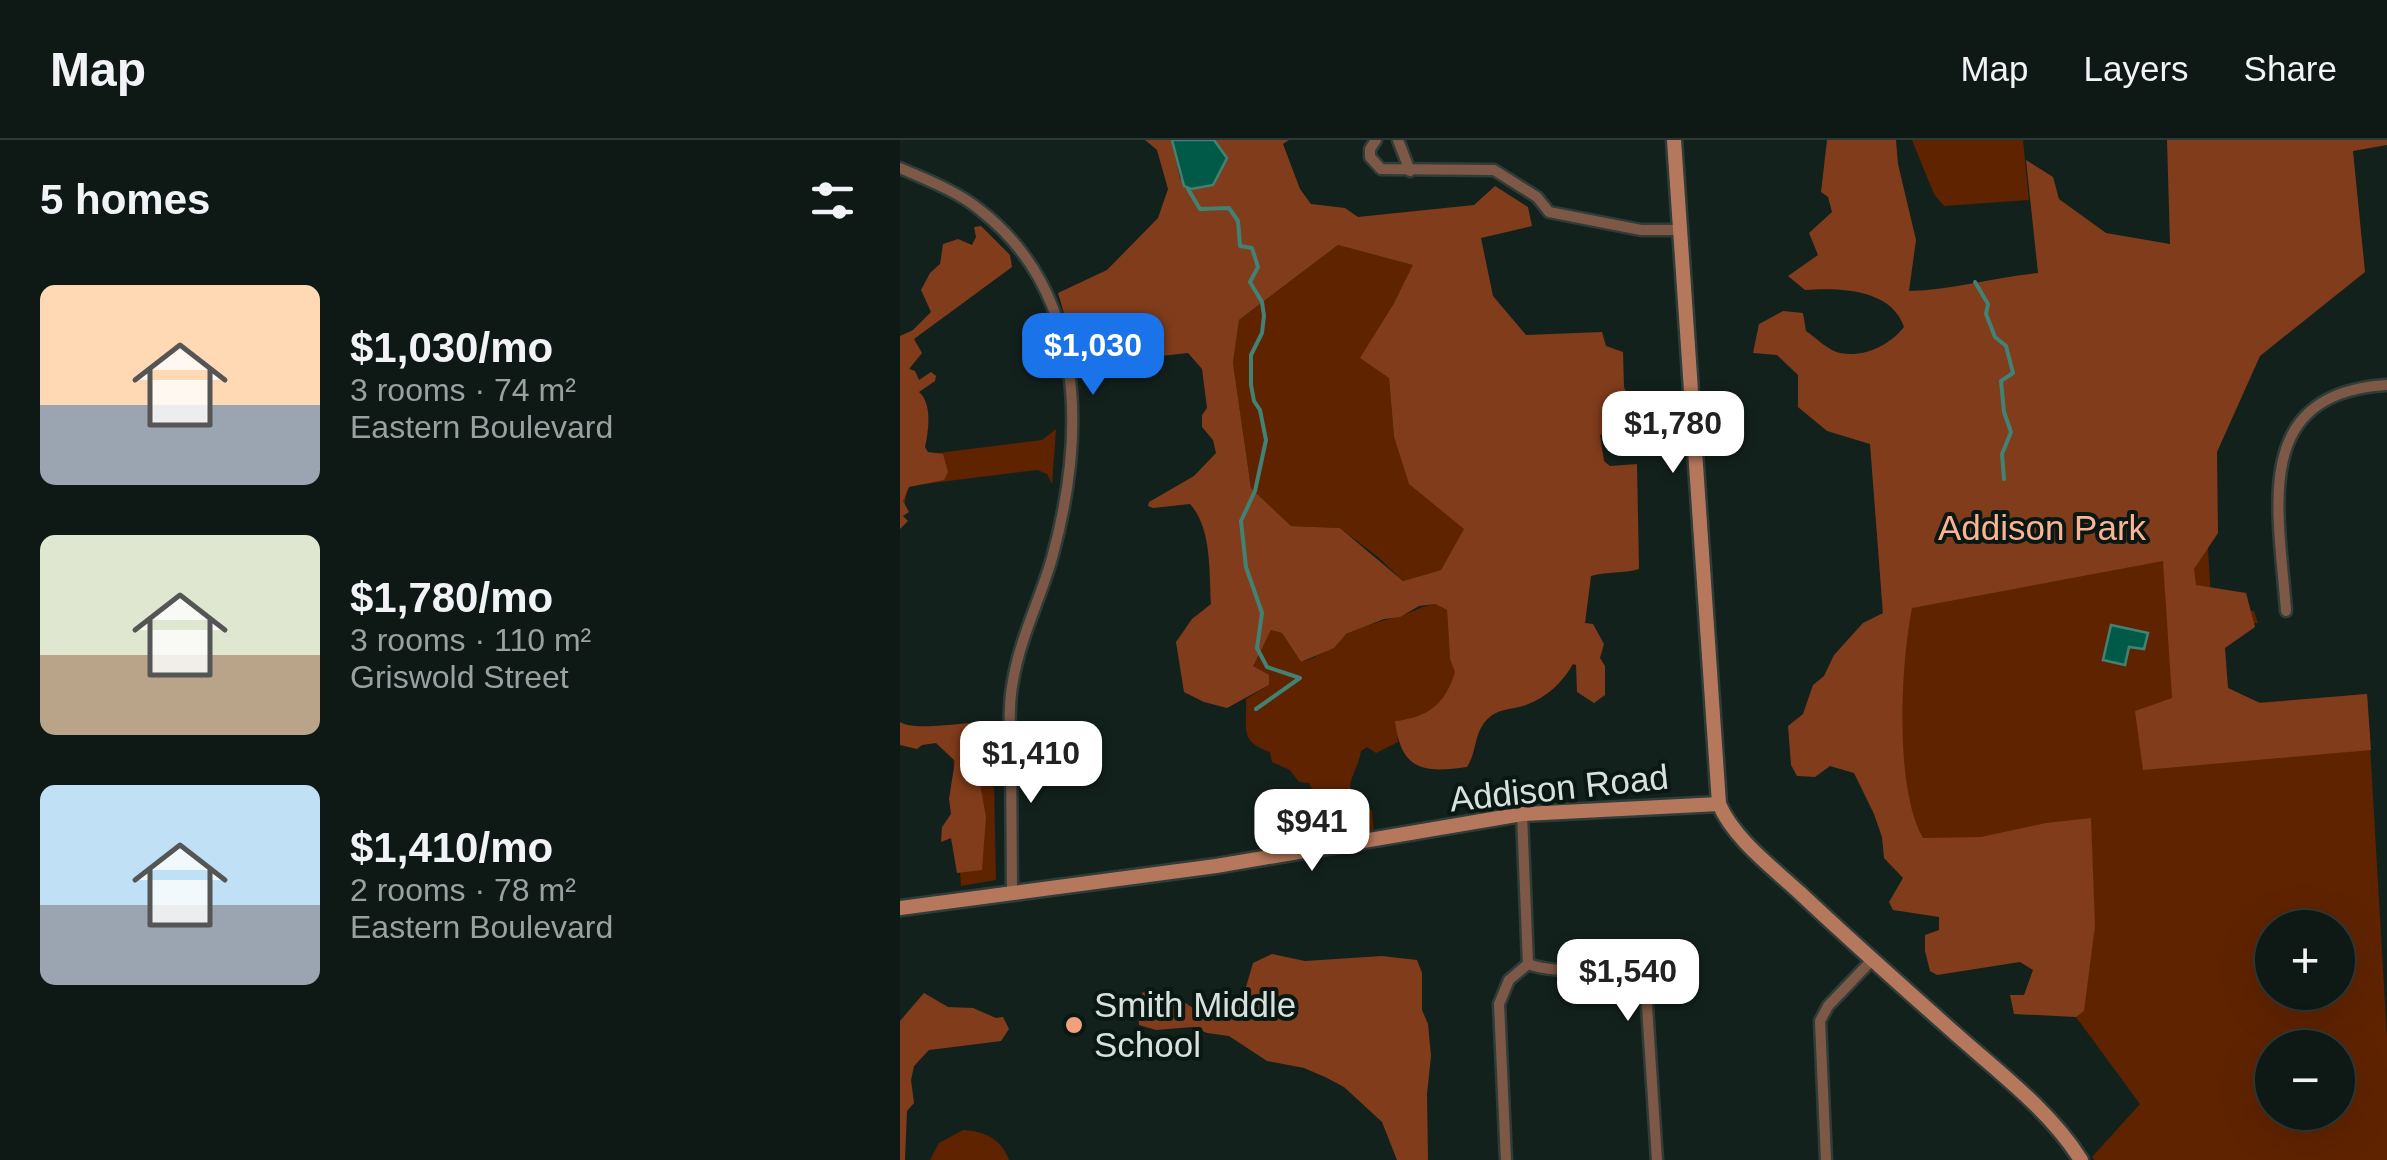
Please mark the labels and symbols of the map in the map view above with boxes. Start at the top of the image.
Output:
pin: $1,030 [1012,313,1174,398]
pin: $1,780 [1592,391,1754,476]
park label: Addison Park [1938,508,2147,547]
pin: $1,410 [950,721,1112,806]
street label: Addison Road [1448,757,1670,818]
pin: $941 [1253,789,1371,874]
pin: $1,540 [1547,939,1709,1024]
place label: Smith Middle School [1094,985,1296,1064]
marker: Smith Middle School [1063,1014,1085,1036]

